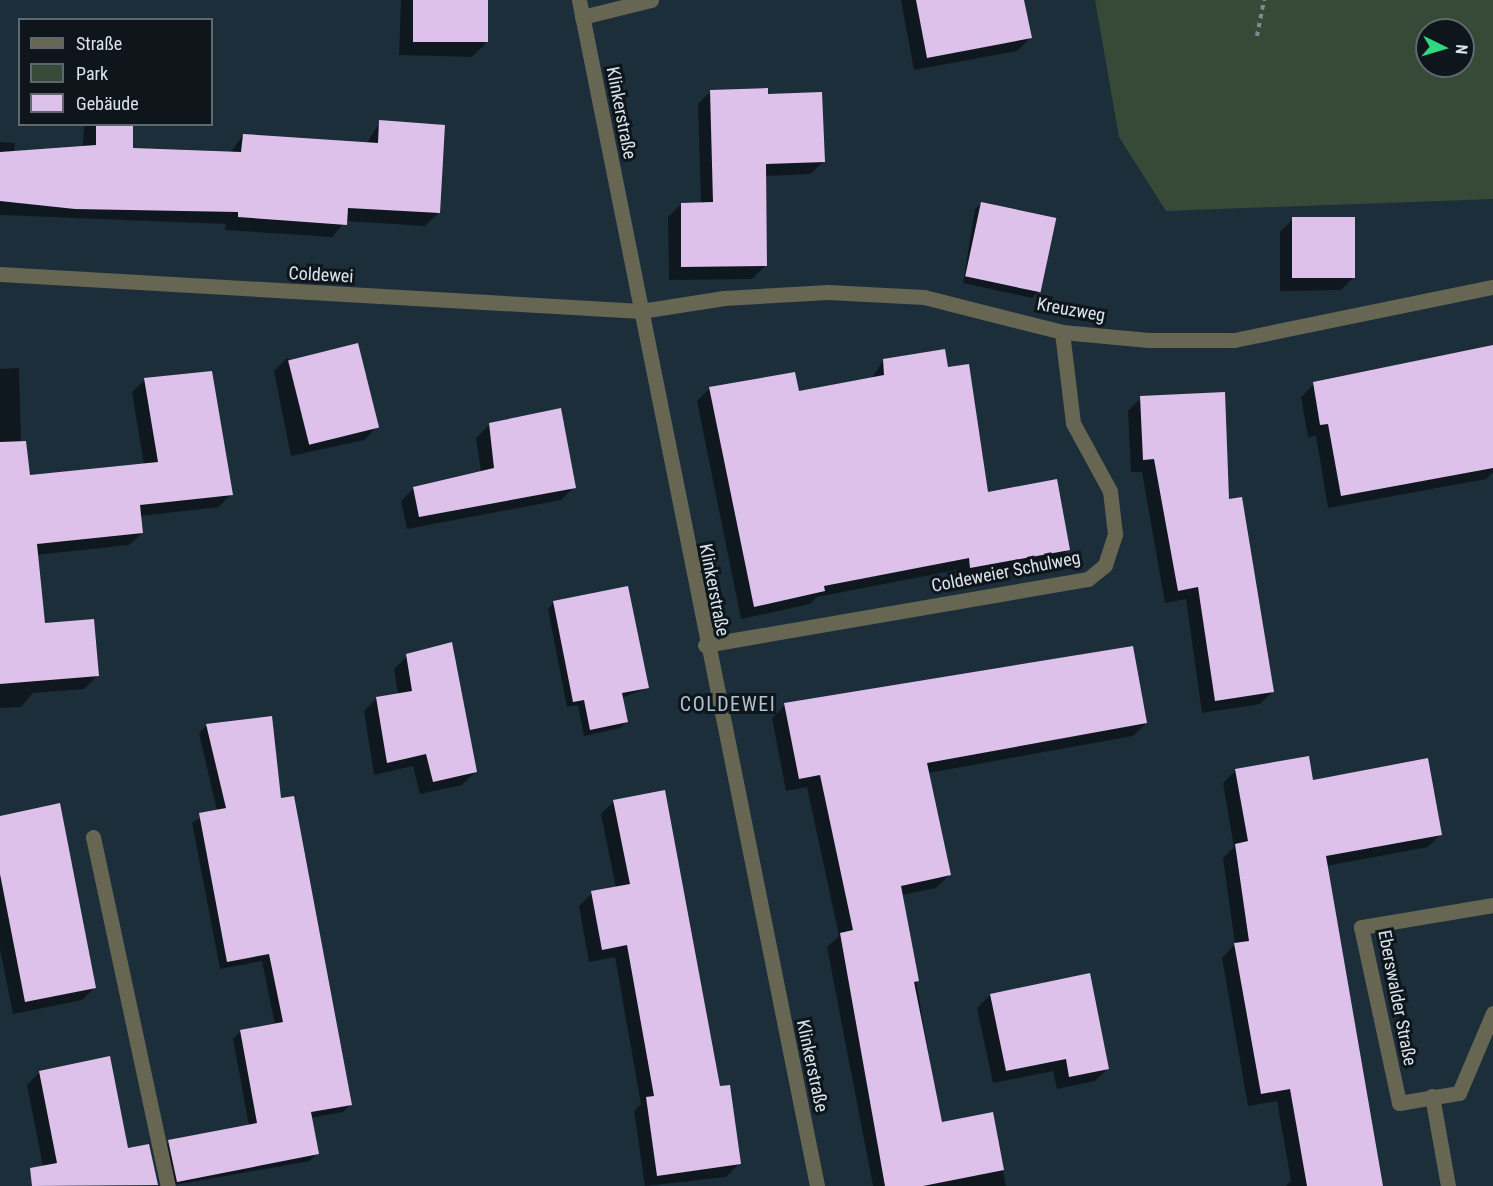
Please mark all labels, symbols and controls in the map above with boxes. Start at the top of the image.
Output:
legend [18,18,213,126]
north arrow [1415,18,1475,78]
text: Straße [76,33,122,54]
text: N [1452,44,1471,55]
text: Park [76,63,108,84]
street label: Klinkerstraße [601,65,641,161]
text: Gebäude [76,93,139,114]
street label: Coldewei [288,263,354,287]
street label: Kreuzweg [1035,293,1107,327]
street label: Klinkerstraße [694,542,734,638]
street label: Coldeweier Schulweg [930,547,1082,597]
district label: COLDEWEI [680,692,776,716]
street label: Eberswalder Straße [1373,928,1421,1068]
street label: Klinkerstraße [792,1018,832,1114]

